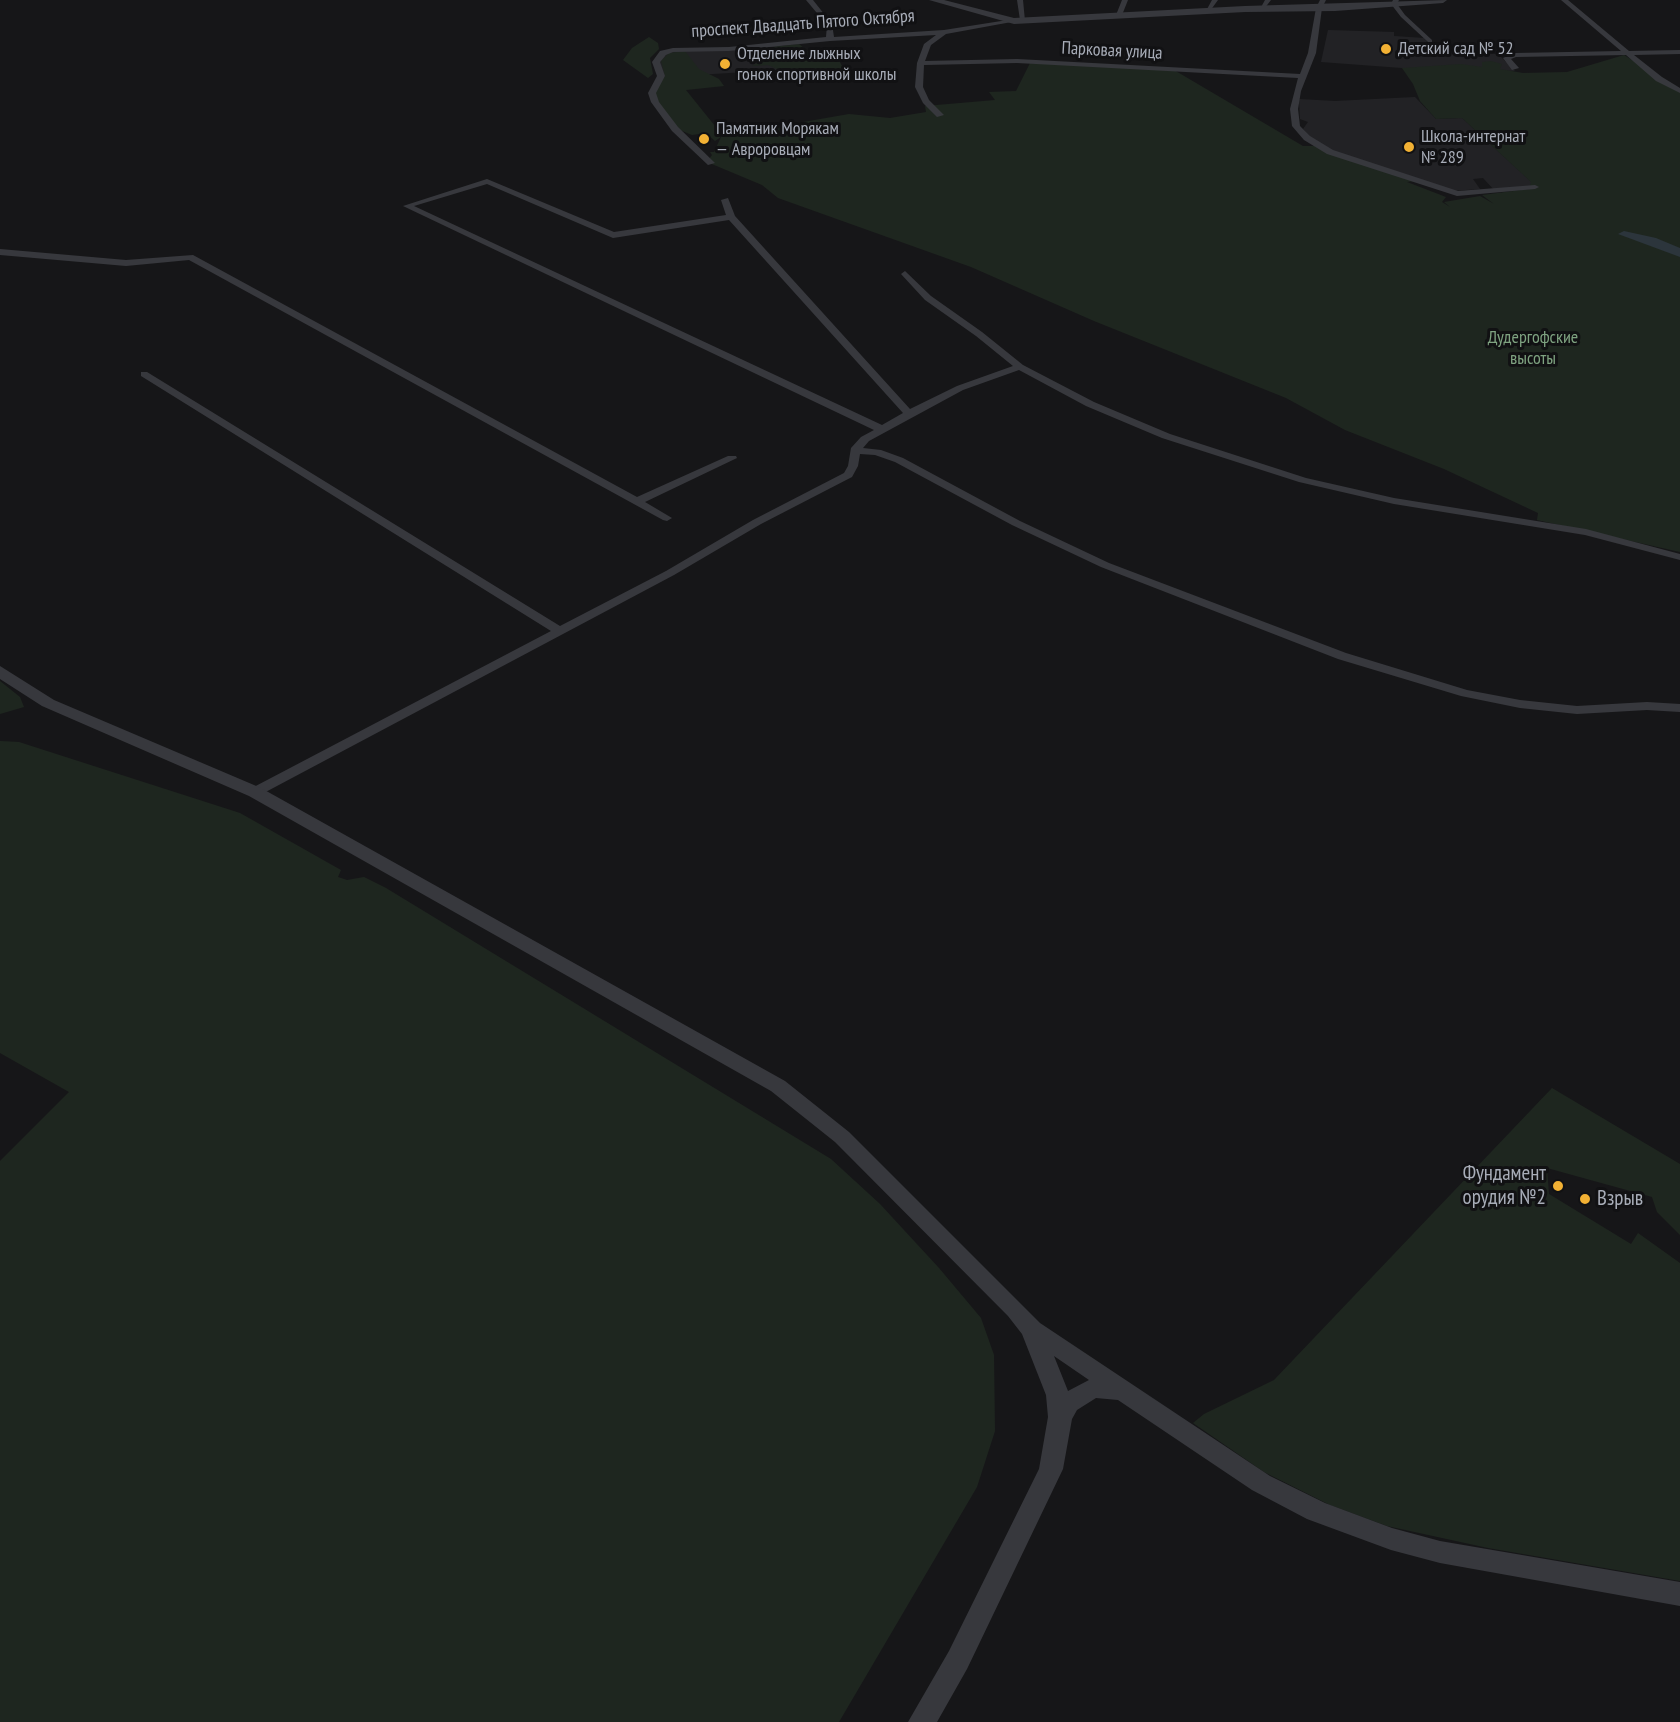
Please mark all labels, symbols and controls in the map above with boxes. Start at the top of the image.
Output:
street label: проспект Двадцать Пятого Октября [691,5,915,43]
street label: Парковая улица [1061,38,1163,64]
place label: Детский сад № 52 [1398,38,1514,60]
marker: Детский сад № 52 [1379,42,1393,56]
place label: Отделение лыжных гонок спортивной школы [737,43,896,86]
marker: Отделение лыжных гонок спортивной школы [718,57,732,71]
place label: Памятник Морякам — Авроровцам [716,118,839,160]
place label: Школа-интернат № 289 [1421,126,1525,168]
marker: Памятник Морякам — Авроровцам [697,132,711,146]
marker: Школа-интернат № 289 [1402,140,1416,154]
park label: Дудергофские высоты [1488,327,1578,370]
place label: Фундамент орудия №2 [1463,1161,1546,1211]
marker: Фундамент орудия №2 [1551,1179,1565,1193]
place label: Взрыв [1597,1186,1643,1212]
marker: Взрыв [1578,1192,1592,1206]

